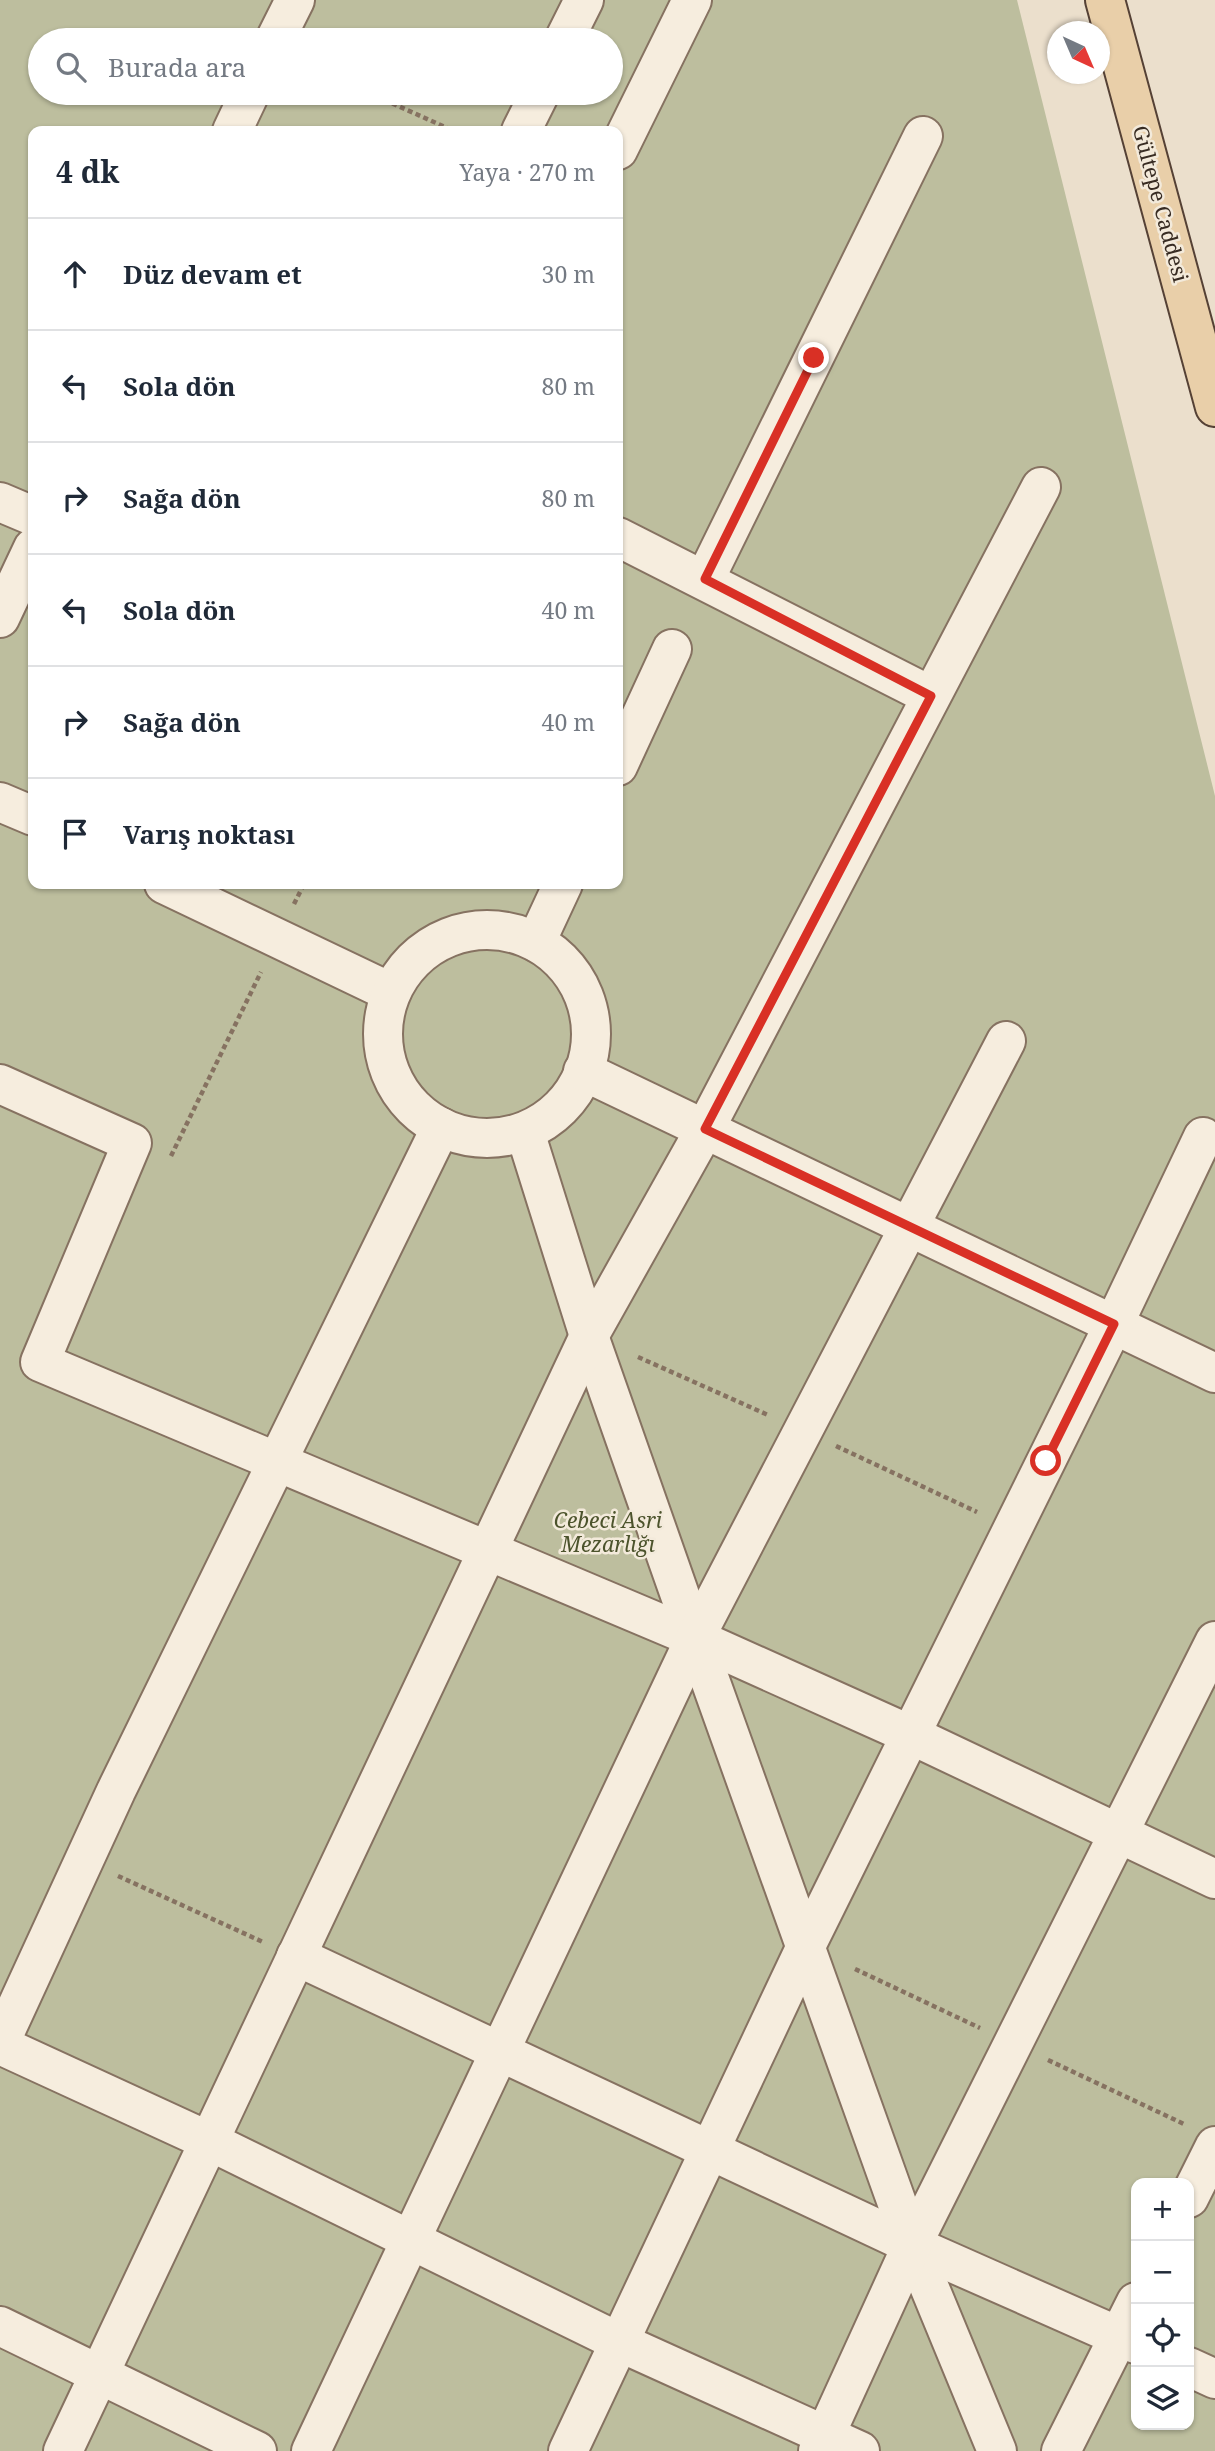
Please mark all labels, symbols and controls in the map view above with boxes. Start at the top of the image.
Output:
north arrow [1047,21,1110,84]
search box [28,28,623,105]
icon: search [52,48,90,86]
text: Burada ara [108,49,246,85]
street label: Gültepe Caddesi [1127,122,1195,285]
text: 4 dk [56,151,119,192]
text: Yaya · 270 m [460,156,595,188]
icon: ahead [56,255,94,293]
text: Düz devam et [123,256,302,292]
text: 30 m [542,258,595,290]
route end [798,342,829,373]
icon: left [56,367,94,405]
text: Sola dön [123,368,236,404]
text: 80 m [542,370,595,402]
icon: right [56,479,94,517]
text: Sağa dön [123,480,241,516]
text: 80 m [542,482,595,514]
icon: left [56,591,94,629]
text: Sola dön [123,592,236,628]
text: 40 m [542,594,595,626]
icon: right [56,703,94,741]
text: Sağa dön [123,704,241,740]
text: 40 m [542,706,595,738]
icon: arrive [56,815,94,853]
text: Varış noktası [123,816,295,852]
route start [1030,1445,1061,1476]
park label: Cebeci Asri Mezarlığı [554,1506,663,1558]
map controls [1131,2178,1194,2430]
button: + [1131,2178,1194,2241]
button: − [1131,2241,1194,2304]
button: locate [1131,2304,1194,2367]
button: layers [1131,2367,1194,2430]

